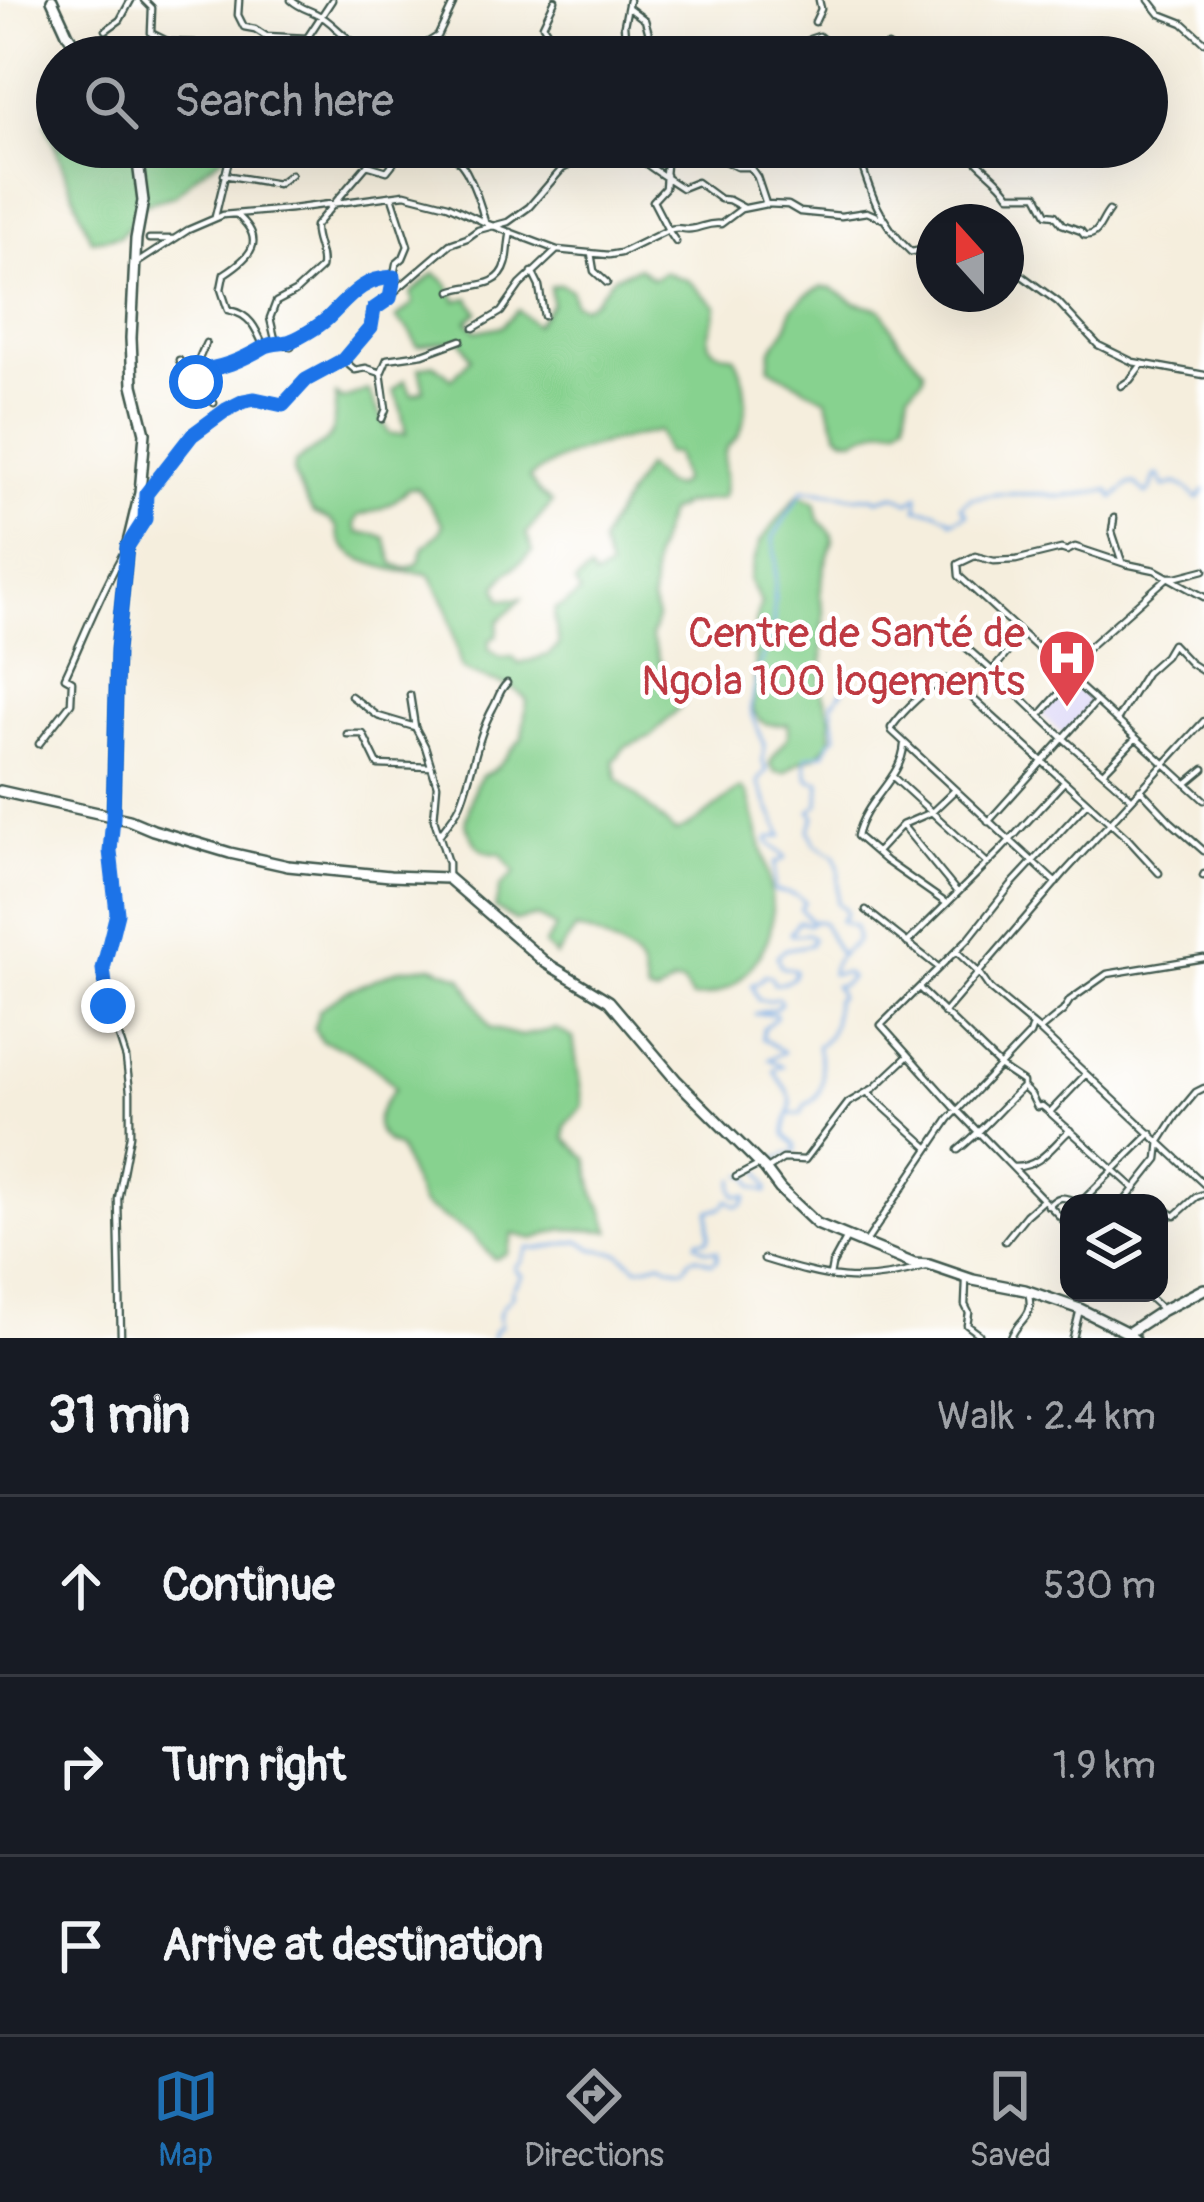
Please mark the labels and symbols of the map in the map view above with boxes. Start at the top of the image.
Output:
north arrow [916,204,1024,312]
route start [169,355,223,409]
place label: Centre de Santé de Ngola 100 logements [641,608,1025,708]
hospital icon: Centre de Santé de Ngola 100 logements [1036,627,1098,709]
route end [81,979,135,1033]

